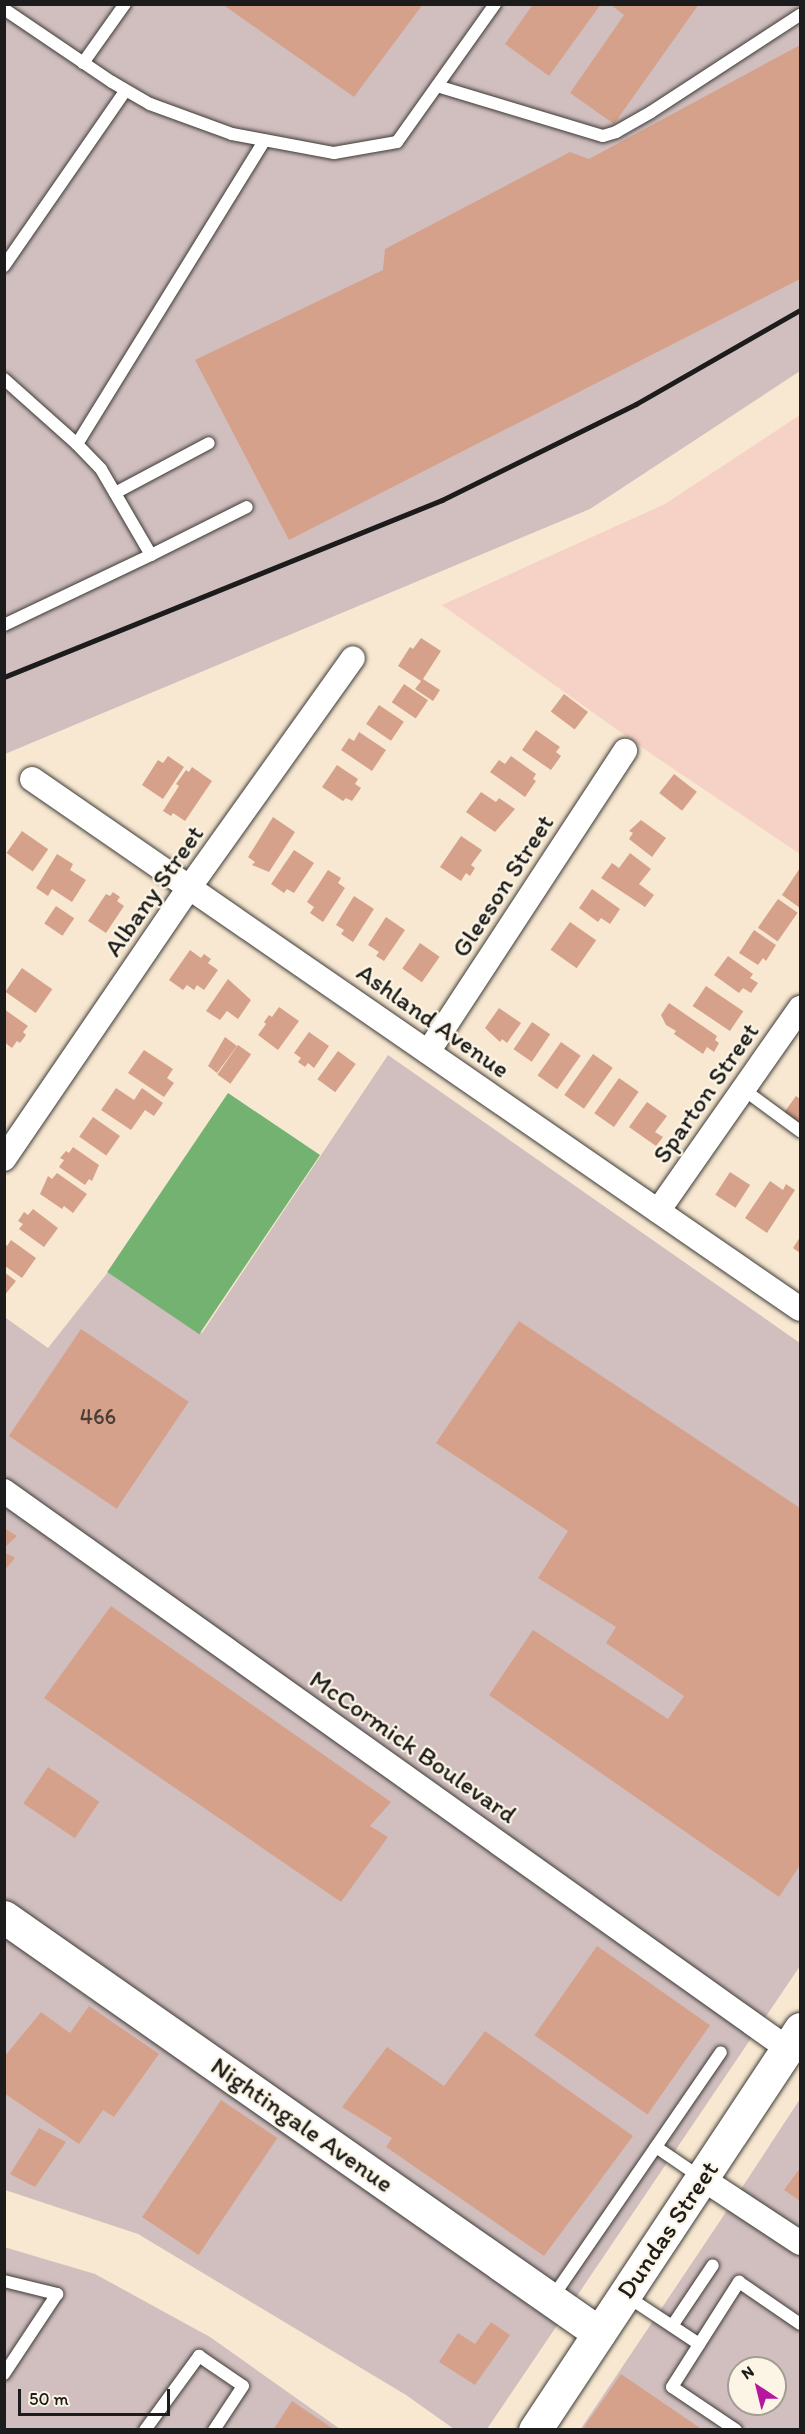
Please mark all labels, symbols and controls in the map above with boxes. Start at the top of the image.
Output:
street label: Gleeson Street [445,809,561,963]
street label: Albany Street [97,820,211,962]
street label: Ashland Avenue [351,957,515,1085]
street label: Sparton Street [646,1017,766,1169]
house number: 466 [80,1404,116,1430]
street label: McCormick Boulevard [303,1663,523,1831]
street label: Nightingale Avenue [205,2050,399,2200]
street label: Dundas Street [611,2155,725,2305]
north arrow [727,2356,787,2416]
text: N [738,2362,757,2383]
scale bar [21,2377,172,2415]
text: 50 m [29,2388,69,2410]

